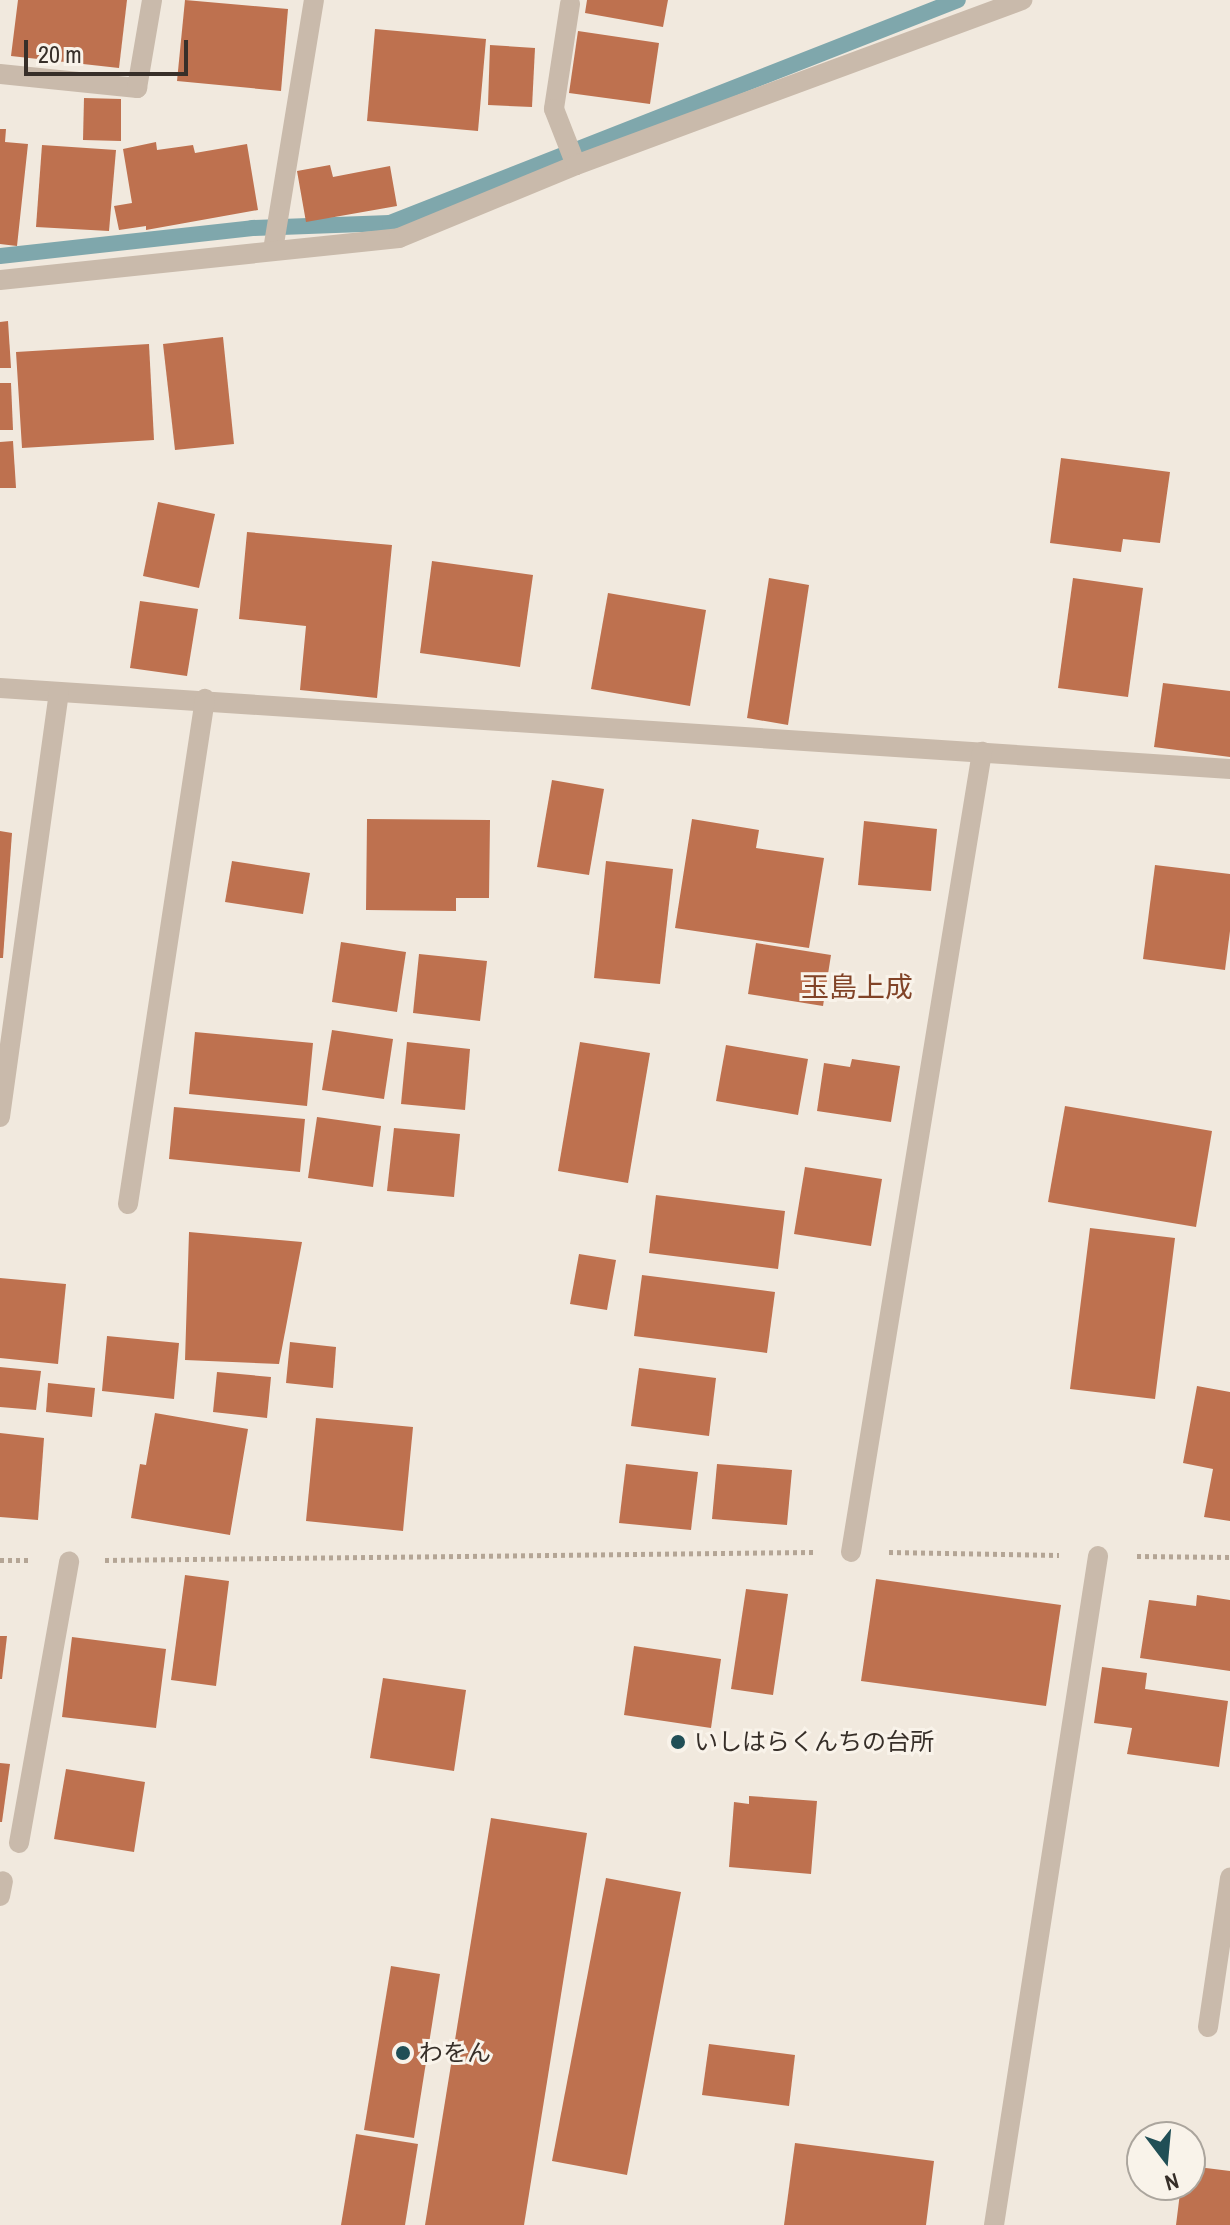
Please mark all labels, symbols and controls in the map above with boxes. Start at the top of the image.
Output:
scale bar [28,24,192,74]
text: 20 m [38,38,82,70]
district label: 玉島上成 [801,970,913,1004]
place label: いしはらくんちの台所 [694,1728,934,1756]
marker: いしはらくんちの台所 [669,1733,687,1751]
place label: わをん [419,2039,491,2067]
marker: わをん [394,2044,412,2062]
north arrow [1126,2121,1206,2201]
text: N [1162,2166,1182,2198]

